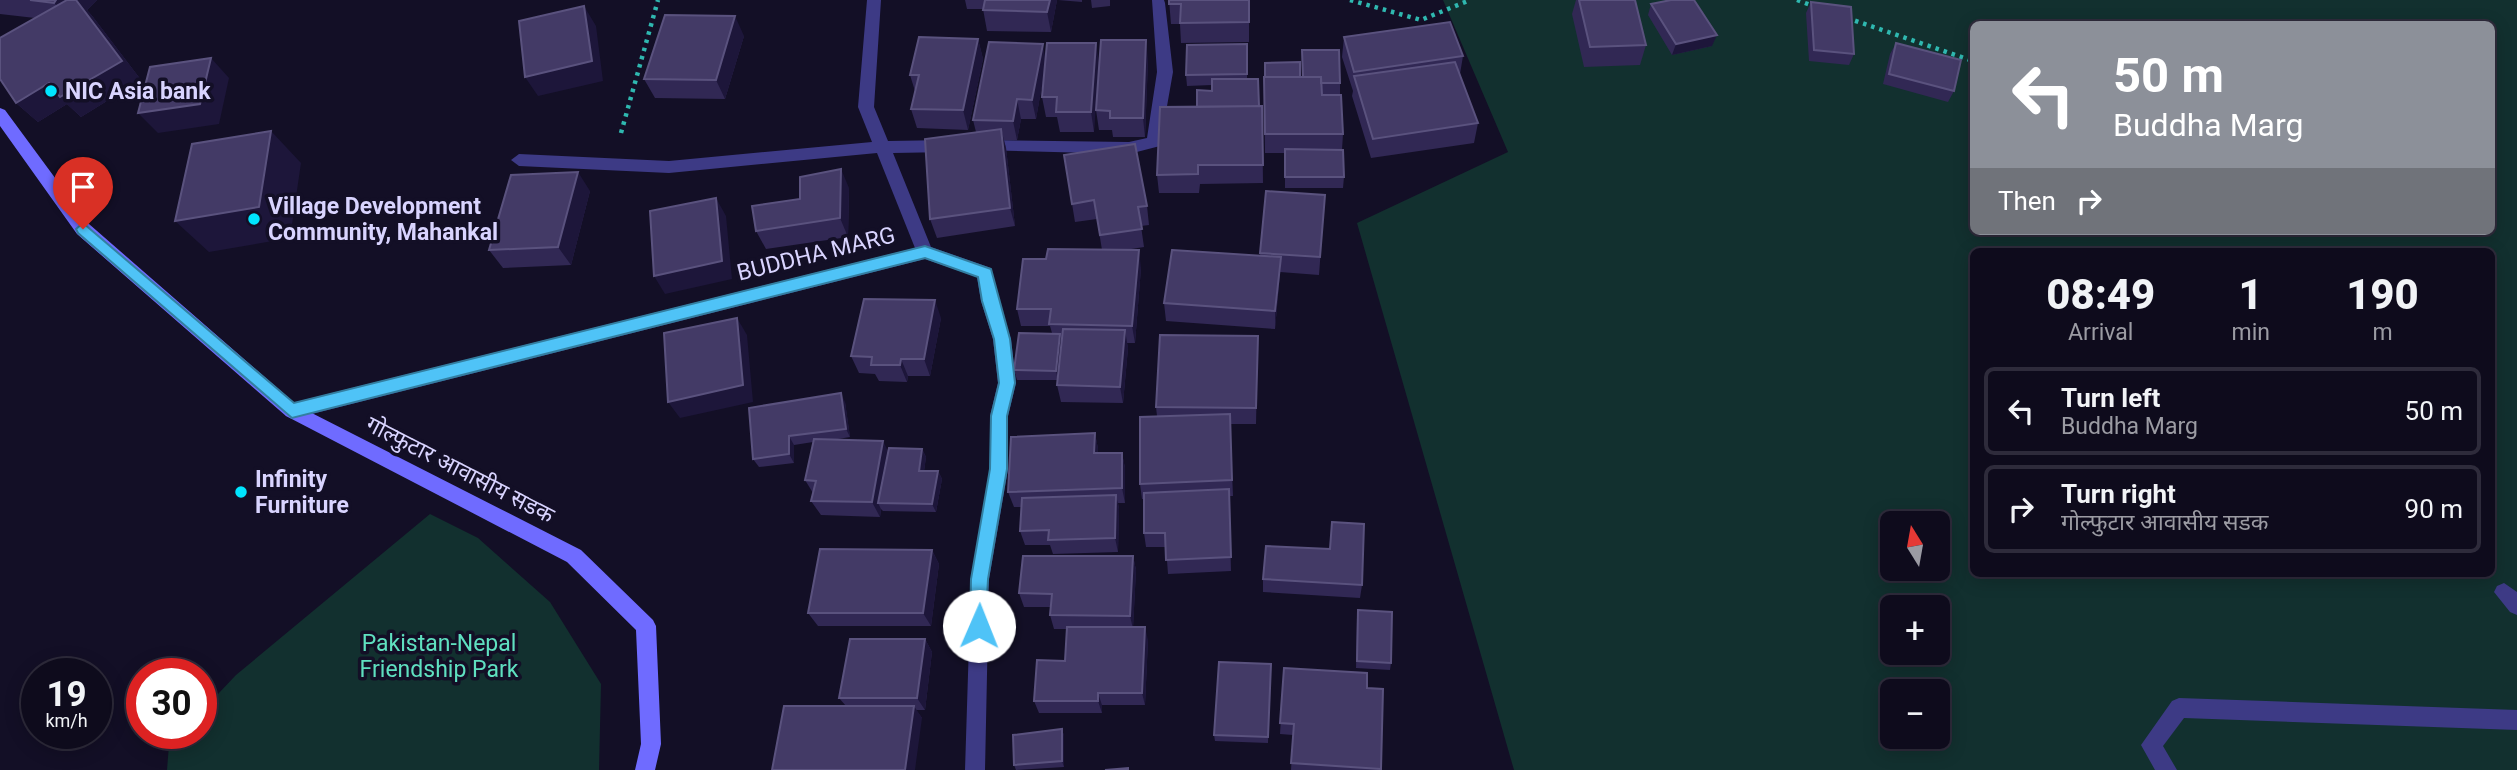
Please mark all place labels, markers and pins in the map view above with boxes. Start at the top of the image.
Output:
place label: NIC Asia bank [65,78,211,105]
marker: NIC Asia bank [43,83,59,99]
pin [53,157,113,229]
place label: Village Development Community, Mahankal [268,193,498,246]
marker: Village Development Community, Mahankal [246,211,262,227]
place label: Infinity Furniture [255,466,349,519]
marker: Infinity Furniture [233,484,249,500]

